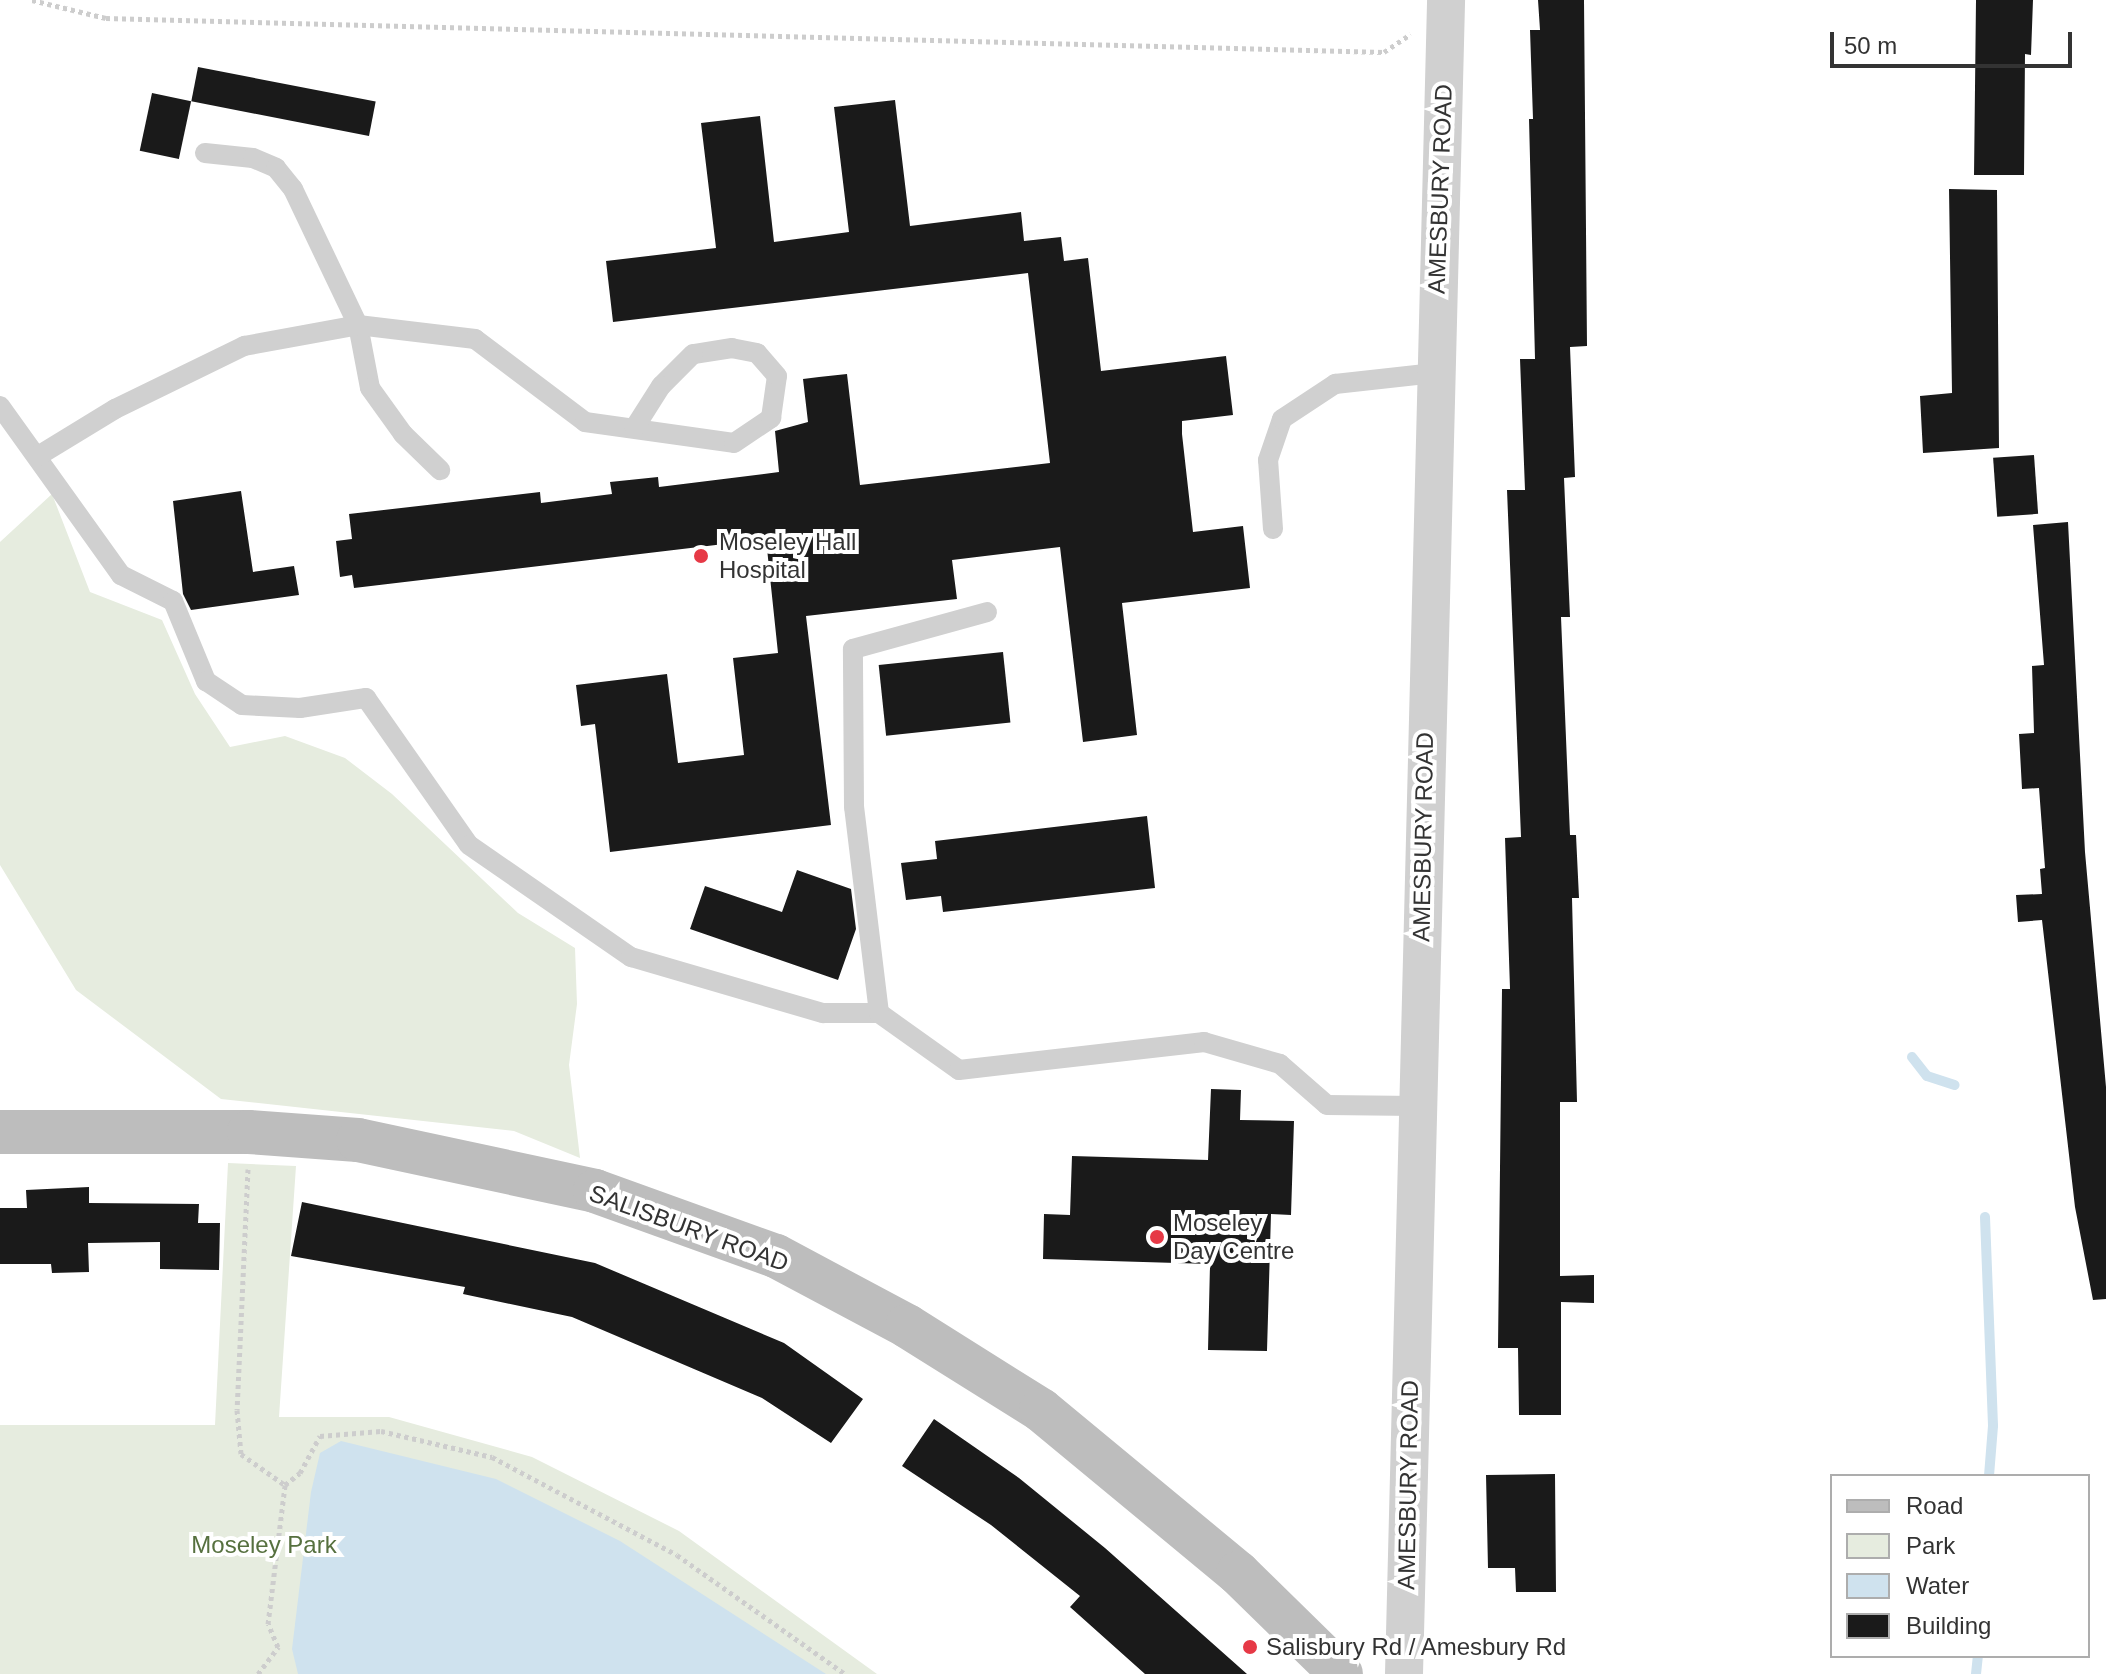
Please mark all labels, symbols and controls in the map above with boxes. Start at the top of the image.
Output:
scale bar [1834,16,2076,66]
text: 50 m [1844,32,1897,59]
street label: AMESBURY ROAD [1422,83,1458,295]
place label: Moseley Hall Hospital [719,528,856,584]
marker: Moseley Hall Hospital [690,545,712,567]
street label: AMESBURY ROAD [1407,732,1439,942]
street label: SALISBURY ROAD [585,1179,793,1277]
place label: Moseley Day Centre [1173,1209,1294,1265]
marker: Moseley Day Centre [1148,1228,1166,1246]
street label: AMESBURY ROAD [1392,1380,1424,1590]
legend [1830,1474,2090,1658]
text: Road [1906,1492,1963,1519]
park label: Moseley Park [191,1531,337,1559]
text: Park [1906,1532,1955,1559]
text: Water [1906,1572,1969,1599]
text: Building [1906,1612,1991,1639]
place label: Salisbury Rd / Amesbury Rd [1266,1633,1567,1661]
marker: Salisbury Rd / Amesbury Rd [1241,1638,1259,1656]

